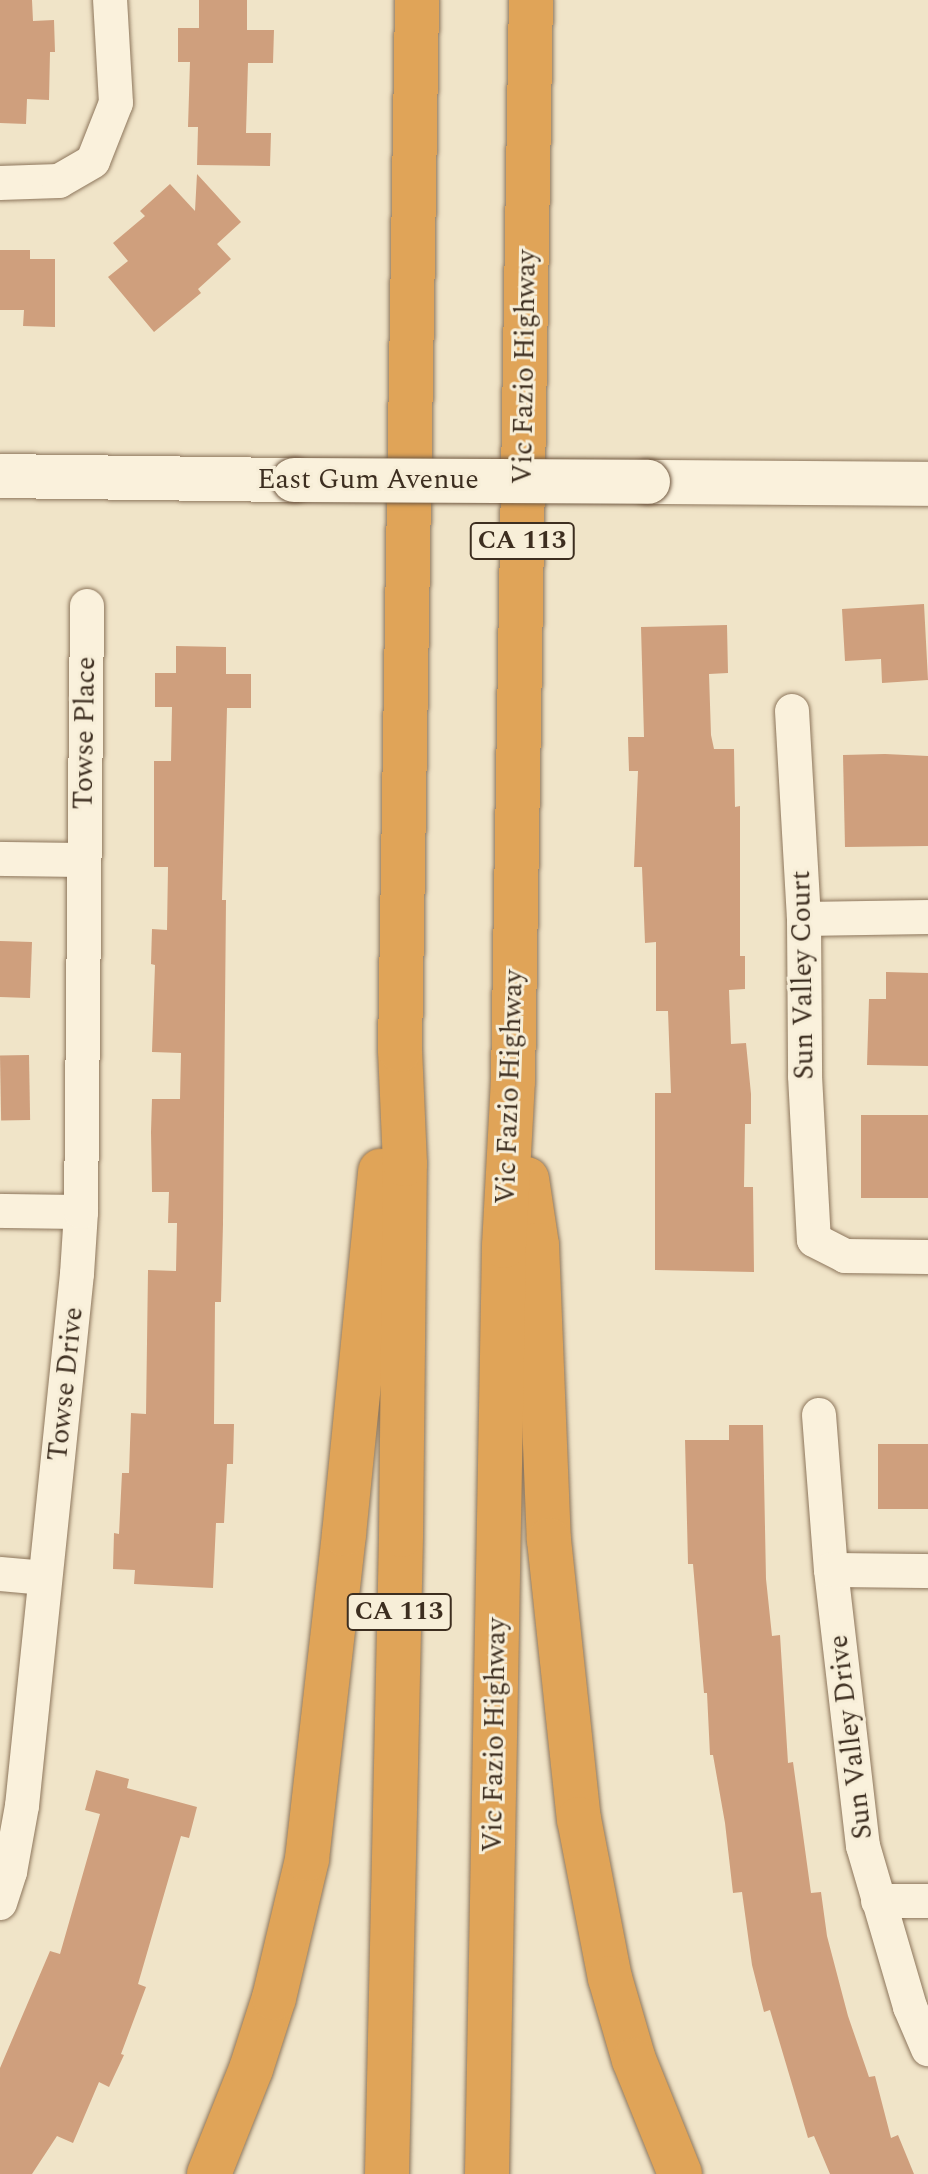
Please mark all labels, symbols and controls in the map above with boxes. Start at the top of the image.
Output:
street label: Vic Fazio Highway [506,249,544,485]
street label: East Gum Avenue [257,463,479,497]
road number: CA 113 [468,519,576,563]
street label: Towse Place [67,656,103,810]
street label: Sun Valley Court [784,870,822,1080]
street label: Vic Fazio Highway [489,969,531,1205]
street label: Towse Drive [41,1305,91,1463]
road number: CA 113 [345,1590,453,1634]
street label: Vic Fazio Highway [476,1617,514,1853]
street label: Sun Valley Drive [822,1633,880,1841]

